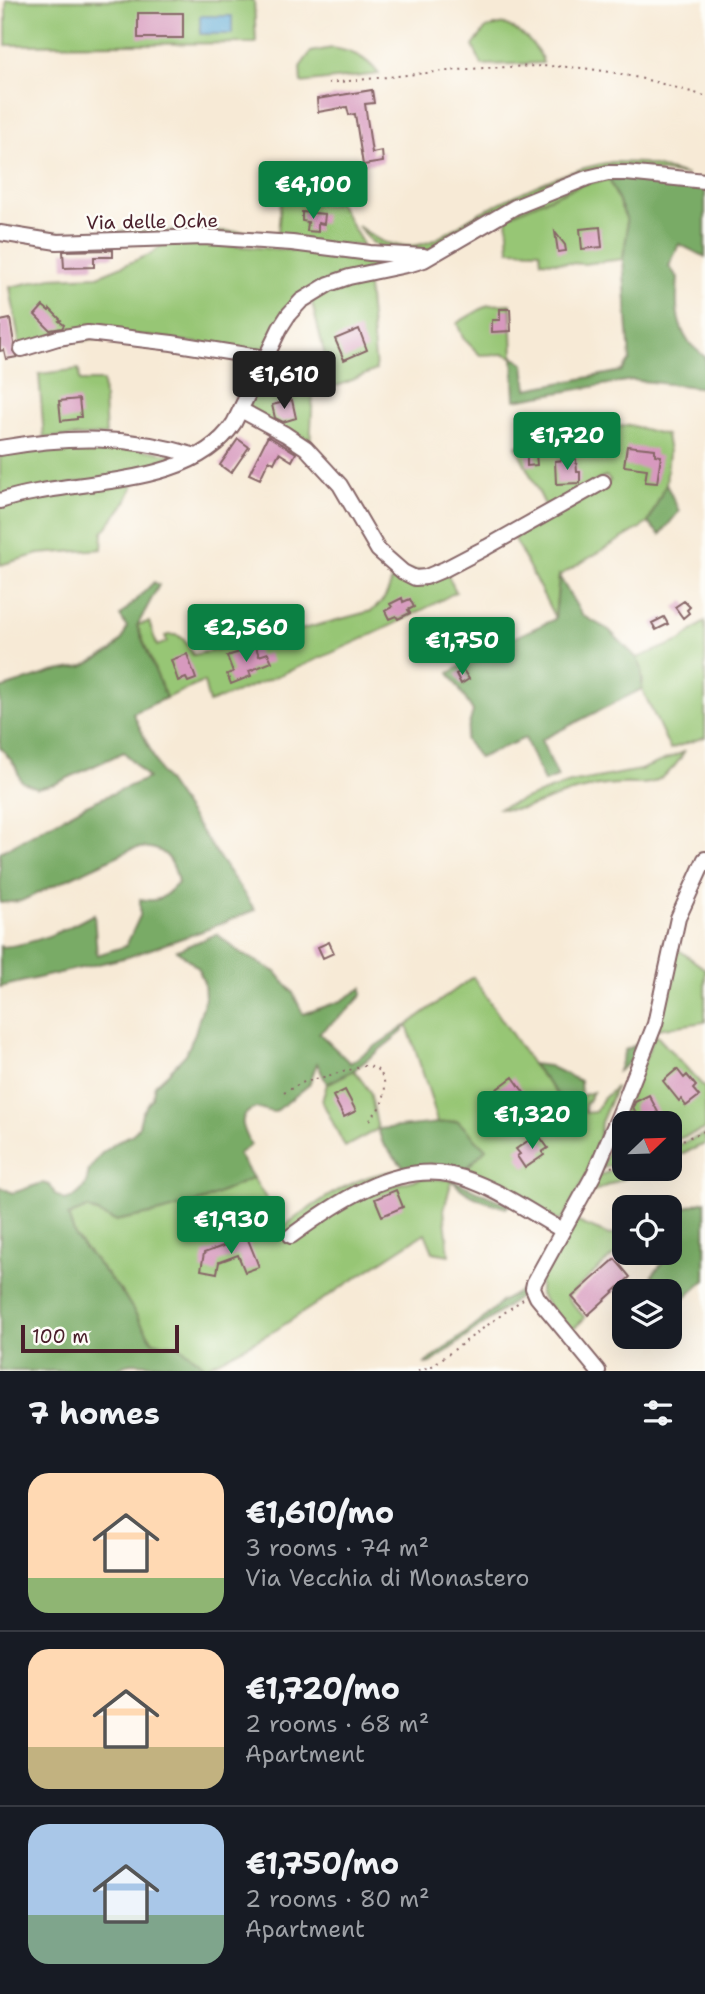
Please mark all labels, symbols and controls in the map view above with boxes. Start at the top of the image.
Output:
pin: €4,100 [256,162,370,221]
text: €4,100 [274,169,352,199]
street label: Via delle Oche [86,208,218,235]
pin: €1,610 [227,352,341,411]
text: €1,610 [249,359,319,389]
pin: €1,720 [510,412,624,472]
text: €1,720 [529,420,605,450]
pin: €2,560 [189,604,303,664]
text: €2,560 [204,612,288,642]
pin: €1,750 [405,618,519,677]
text: €1,750 [425,625,499,655]
pin: €1,320 [475,1092,589,1151]
text: €1,320 [493,1099,571,1129]
north arrow [612,1111,682,1181]
map controls [612,1111,682,1349]
button: locate [612,1195,682,1265]
pin: €1,930 [174,1196,288,1256]
text: €1,930 [193,1204,269,1234]
button: layers [612,1279,682,1349]
scale bar [21,1322,178,1354]
text: 100 m [32,1324,89,1349]
text: 7 homes [28,1393,160,1434]
icon: filters [639,1394,677,1432]
text: €1,610/mo [245,1492,394,1533]
icon: home [84,1501,168,1585]
text: 3 rooms · 74 m² [245,1533,429,1563]
text: Via Vecchia di Monastero [245,1563,530,1593]
text: €1,720/mo [245,1668,400,1709]
icon: home [84,1677,168,1761]
text: 2 rooms · 68 m² [245,1709,429,1739]
text: Apartment [245,1739,365,1769]
text: €1,750/mo [245,1843,399,1884]
icon: home [84,1852,168,1936]
text: 2 rooms · 80 m² [245,1884,430,1914]
text: Apartment [245,1914,365,1944]

